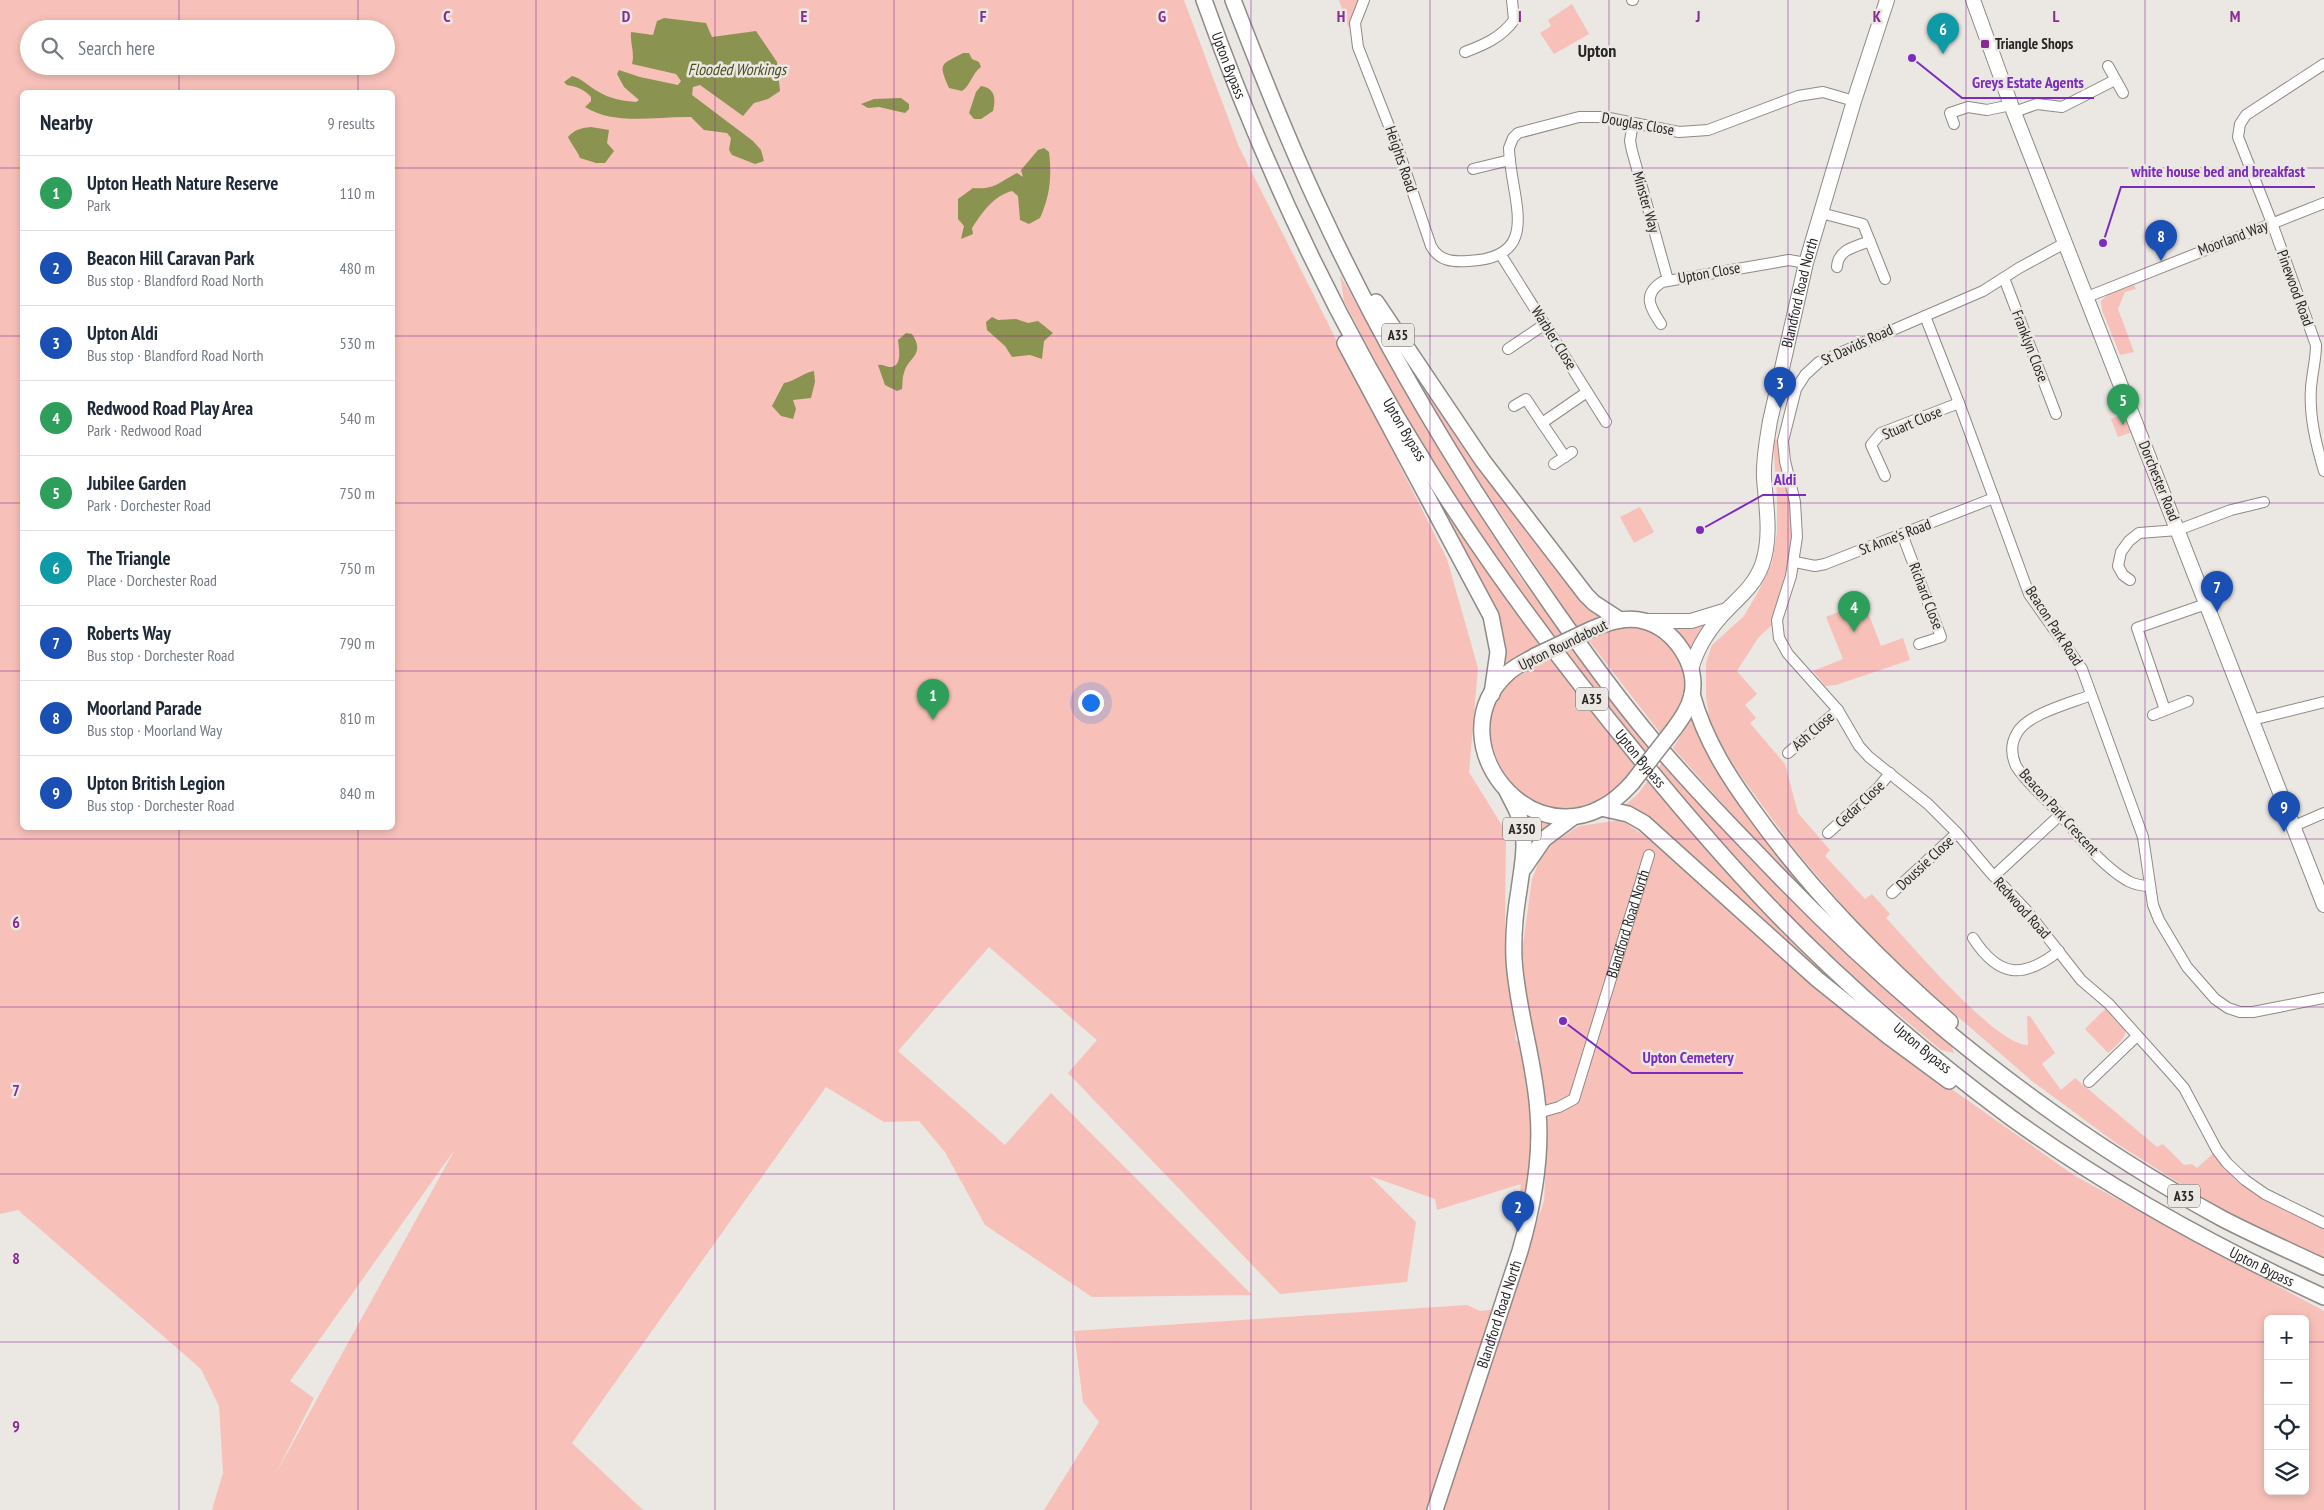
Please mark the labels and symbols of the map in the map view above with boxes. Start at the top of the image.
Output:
text: C [443,6,451,26]
text: D [622,6,631,26]
text: E [801,6,808,26]
text: F [980,6,987,26]
text: G [1158,6,1166,26]
text: H [1337,6,1345,26]
text: I [1518,6,1522,26]
text: J [1695,6,1700,26]
text: K [1873,6,1882,26]
text: L [2053,6,2060,26]
text: M [2230,6,2240,26]
pin: 6 [1927,13,1959,54]
street label: Upton Bypass [1207,29,1250,102]
place label: Triangle Shops [1995,34,2073,53]
marker: Triangle Shops [1979,38,1991,50]
district label: Upton [1578,39,1616,62]
water label: Flooded Workings [688,59,788,79]
callout: Greys Estate Agents [1962,67,2094,98]
text: Greys Estate Agents [1972,72,2084,92]
street label: Douglas Close [1600,108,1676,139]
street label: Heights Road [1381,123,1422,194]
callout: white house bed and breakfast [2121,156,2315,187]
text: white house bed and breakfast [2130,161,2305,181]
street label: Minster Way [1629,169,1664,235]
street label: Moorland Way [2195,215,2271,260]
pin: 8 [2145,220,2177,261]
street label: Blandford Road North [1777,236,1822,349]
street label: Pinewood Road [2273,247,2318,328]
street label: Upton Close [1676,258,1741,287]
street label: Warbler Close [1527,302,1581,373]
street label: Franklyn Close [2008,307,2053,385]
street label: St Davids Road [1818,320,1896,369]
road number: A35 [1382,324,1414,346]
pin: 3 [1764,367,1796,408]
pin: 5 [2107,384,2139,425]
street label: Upton Bypass [1379,395,1431,465]
street label: Stuart Close [1879,401,1944,444]
street label: Dorchester Road [2135,438,2184,524]
callout: Aldi [1763,464,1806,495]
text: Aldi [1773,469,1797,489]
street label: St Anne's Road [1856,514,1933,559]
street label: Richard Close [1905,560,1948,632]
pin: 7 [2201,571,2233,612]
street label: Beacon Park Road [2022,582,2087,669]
pin: 4 [1838,591,1870,632]
street label: Upton Roundabout [1515,615,1610,674]
pin: 1 [917,679,949,720]
road number: A35 [1576,688,1608,711]
your location [1078,690,1104,716]
street label: Ash Close [1788,707,1838,754]
street label: Upton Bypass [1611,725,1670,791]
street label: Beacon Park Crescent [2016,765,2103,859]
street label: Cedar Close [1831,776,1888,831]
pin: 9 [2268,791,2300,832]
road number: A350 [1503,818,1541,841]
street label: Doussie Close [1892,831,1957,894]
street label: Blandford Road North [1602,867,1653,980]
street label: Redwood Road [1990,873,2055,942]
text: 6 [12,912,20,932]
street label: Upton Bypass [1890,1018,1956,1077]
callout: Upton Cemetery [1632,1042,1743,1073]
text: Upton Cemetery [1642,1047,1734,1067]
text: 7 [12,1080,20,1100]
road number: A35 [2168,1184,2200,1208]
pin: 2 [1502,1191,1534,1232]
street label: Upton Bypass [2227,1242,2298,1291]
text: 8 [12,1248,20,1268]
street label: Blandford Road North [1472,1258,1525,1370]
text: 9 [12,1416,20,1436]

